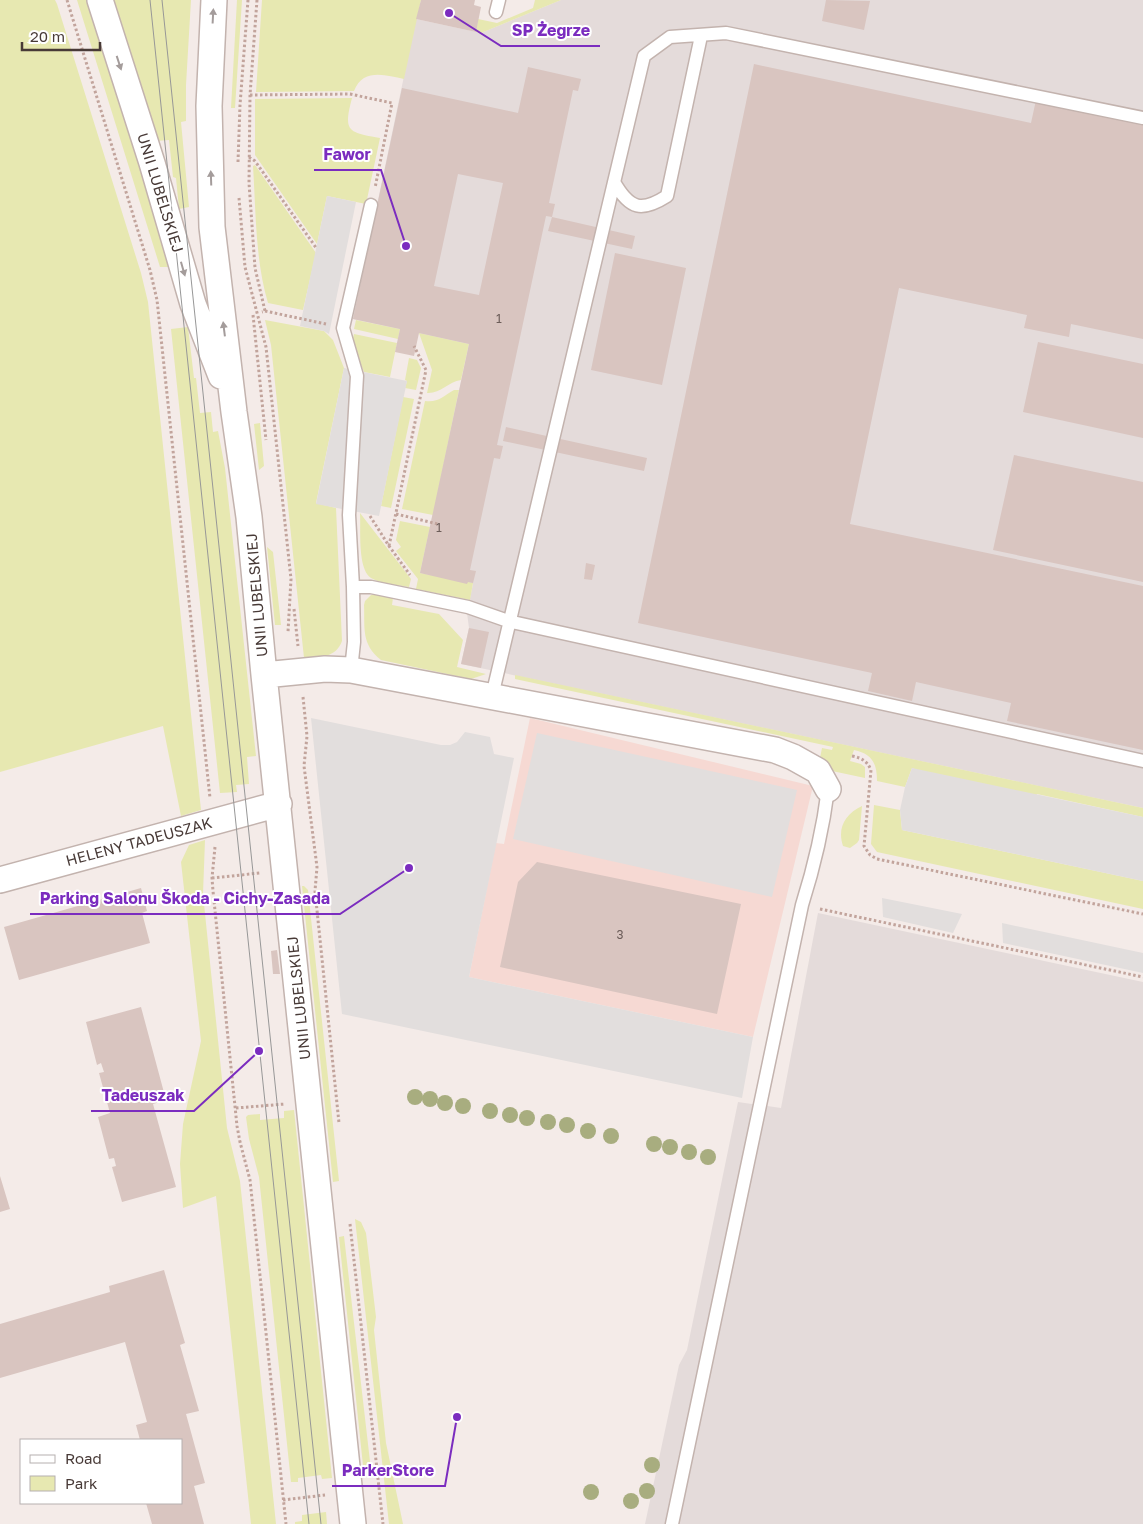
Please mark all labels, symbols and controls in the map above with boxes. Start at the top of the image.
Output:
one-way arrow [209,7,217,23]
callout: SP Żegrze [501,15,600,46]
scale bar [22,20,100,52]
text: SP Żegrze [512,20,590,40]
text: 20 m [30,27,65,45]
one-way arrow [116,56,124,71]
street label: UNII LUBELSKIEJ [134,131,188,255]
callout: Fawor [314,139,381,170]
text: Fawor [323,144,371,164]
one-way arrow [207,170,215,186]
one-way arrow [179,261,187,276]
house number: 1 [496,311,502,326]
one-way arrow [220,321,228,337]
house number: 1 [436,520,442,535]
street label: UNII LUBELSKIEJ [242,532,270,658]
street label: HELENY TADEUSZAK [64,813,214,869]
callout: Parking Salonu Škoda - Cichy-Zasada [30,883,340,914]
text: Parking Salonu Škoda - Cichy-Zasada [40,888,330,908]
house number: 3 [616,927,624,942]
street label: UNII LUBELSKIEJ [283,935,313,1061]
callout: Tadeuszak [91,1080,194,1111]
text: Tadeuszak [102,1085,185,1105]
legend [20,1439,182,1504]
text: Road [65,1449,102,1467]
callout: ParkerStore [332,1455,445,1486]
text: ParkerStore [342,1460,434,1480]
text: Park [65,1474,98,1492]

